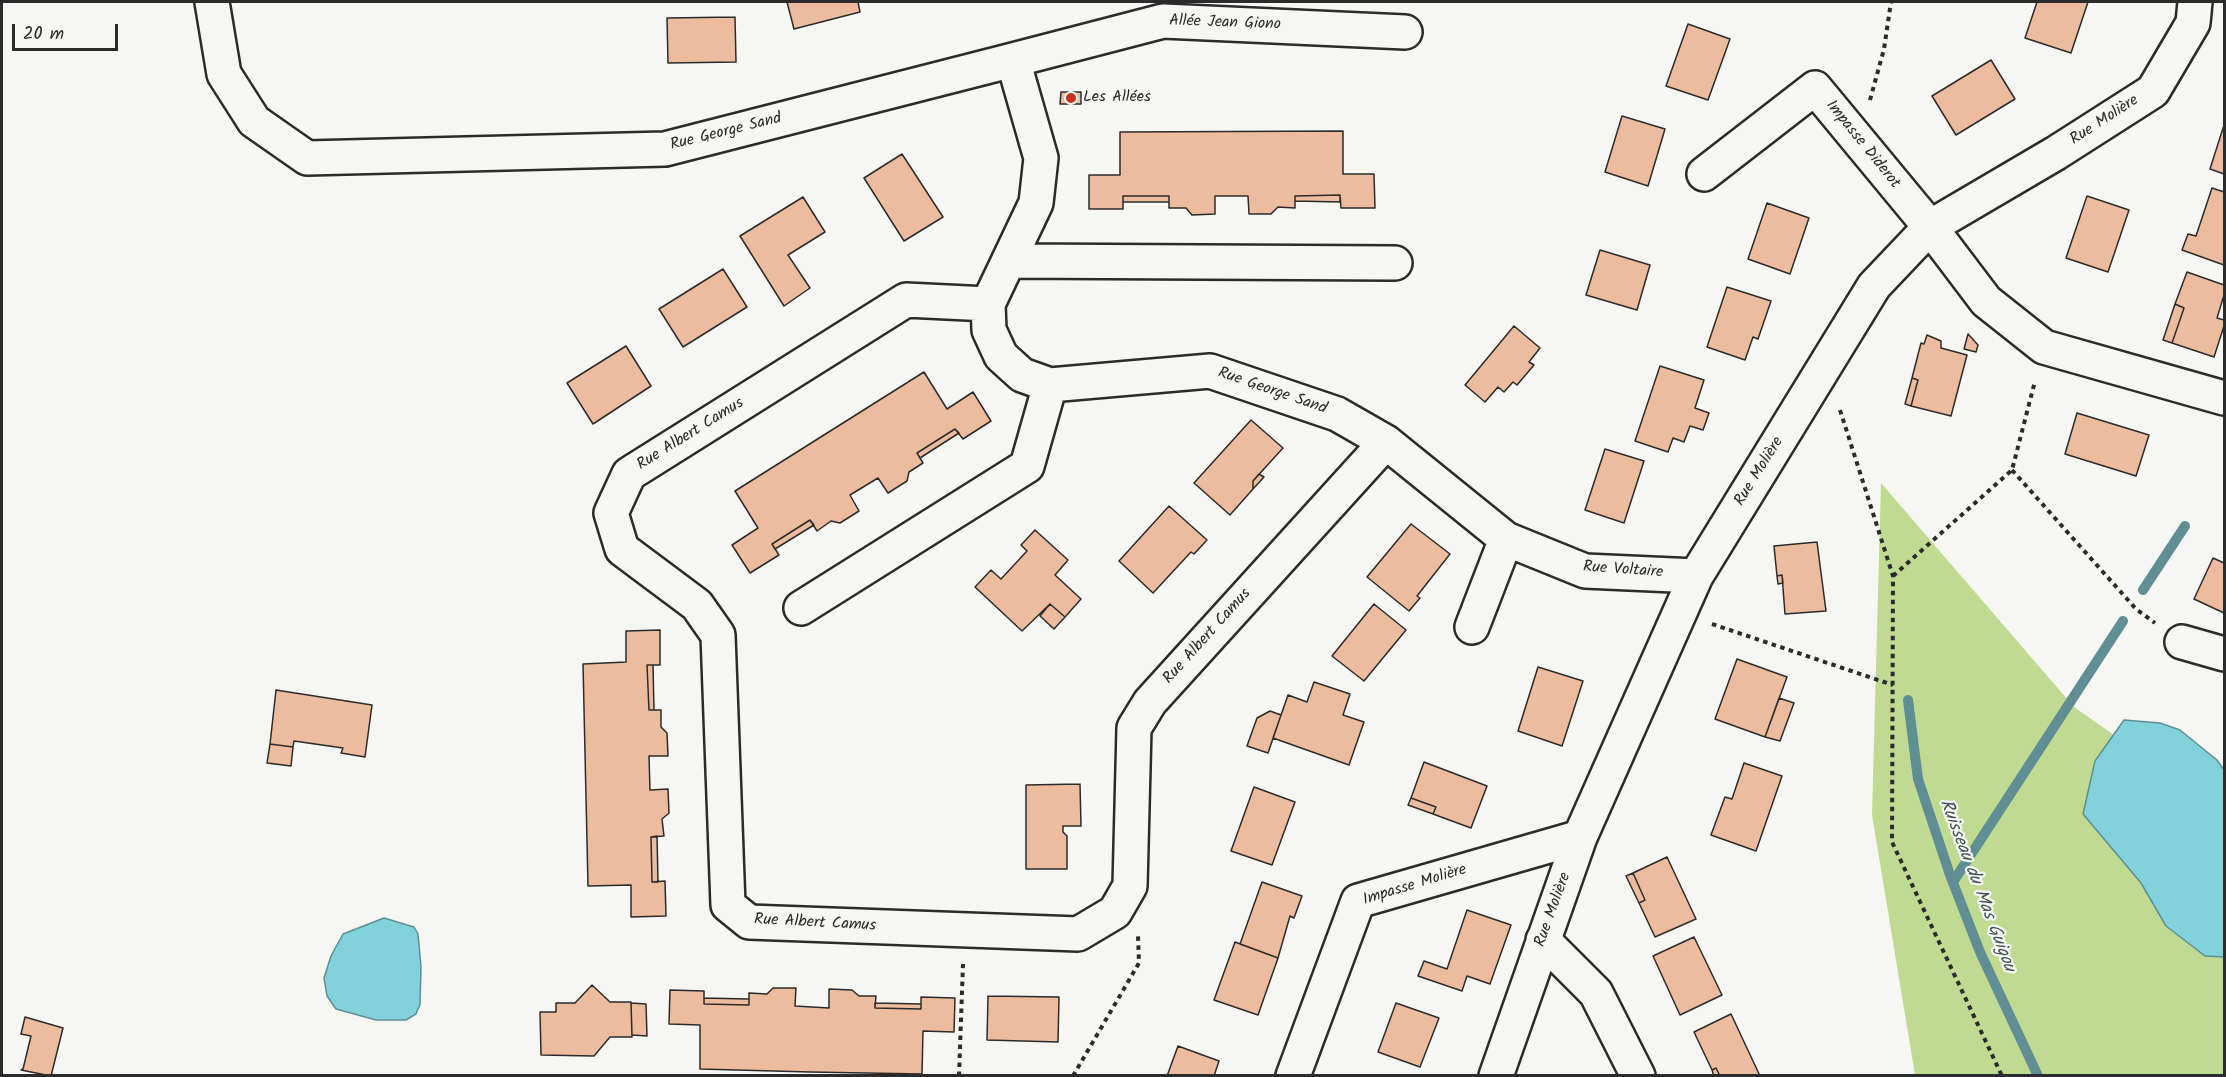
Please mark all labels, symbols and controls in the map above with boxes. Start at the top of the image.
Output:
scale bar [15,12,122,50]
street label: Allée Jean Giono [1169,12,1281,36]
text: 20 m [23,20,64,49]
place label: Les Allées [1083,88,1151,108]
marker: Les Allées [1064,91,1078,105]
street label: Rue Molière [2067,92,2143,150]
street label: Impasse Diderot [1821,97,1903,193]
street label: Rue George Sand [668,110,784,156]
street label: Rue George Sand [1215,364,1329,420]
street label: Rue Albert Camus [634,394,748,476]
street label: Rue Molière [1731,434,1789,510]
street label: Rue Voltaire [1582,559,1664,583]
street label: Rue Albert Camus [1160,585,1256,689]
water label: Ruisseau du Mas Guigou [1933,797,2019,975]
street label: Impasse Molière [1361,861,1469,911]
street label: Rue Molière [1532,870,1576,950]
street label: Rue Albert Camus [754,911,876,937]

